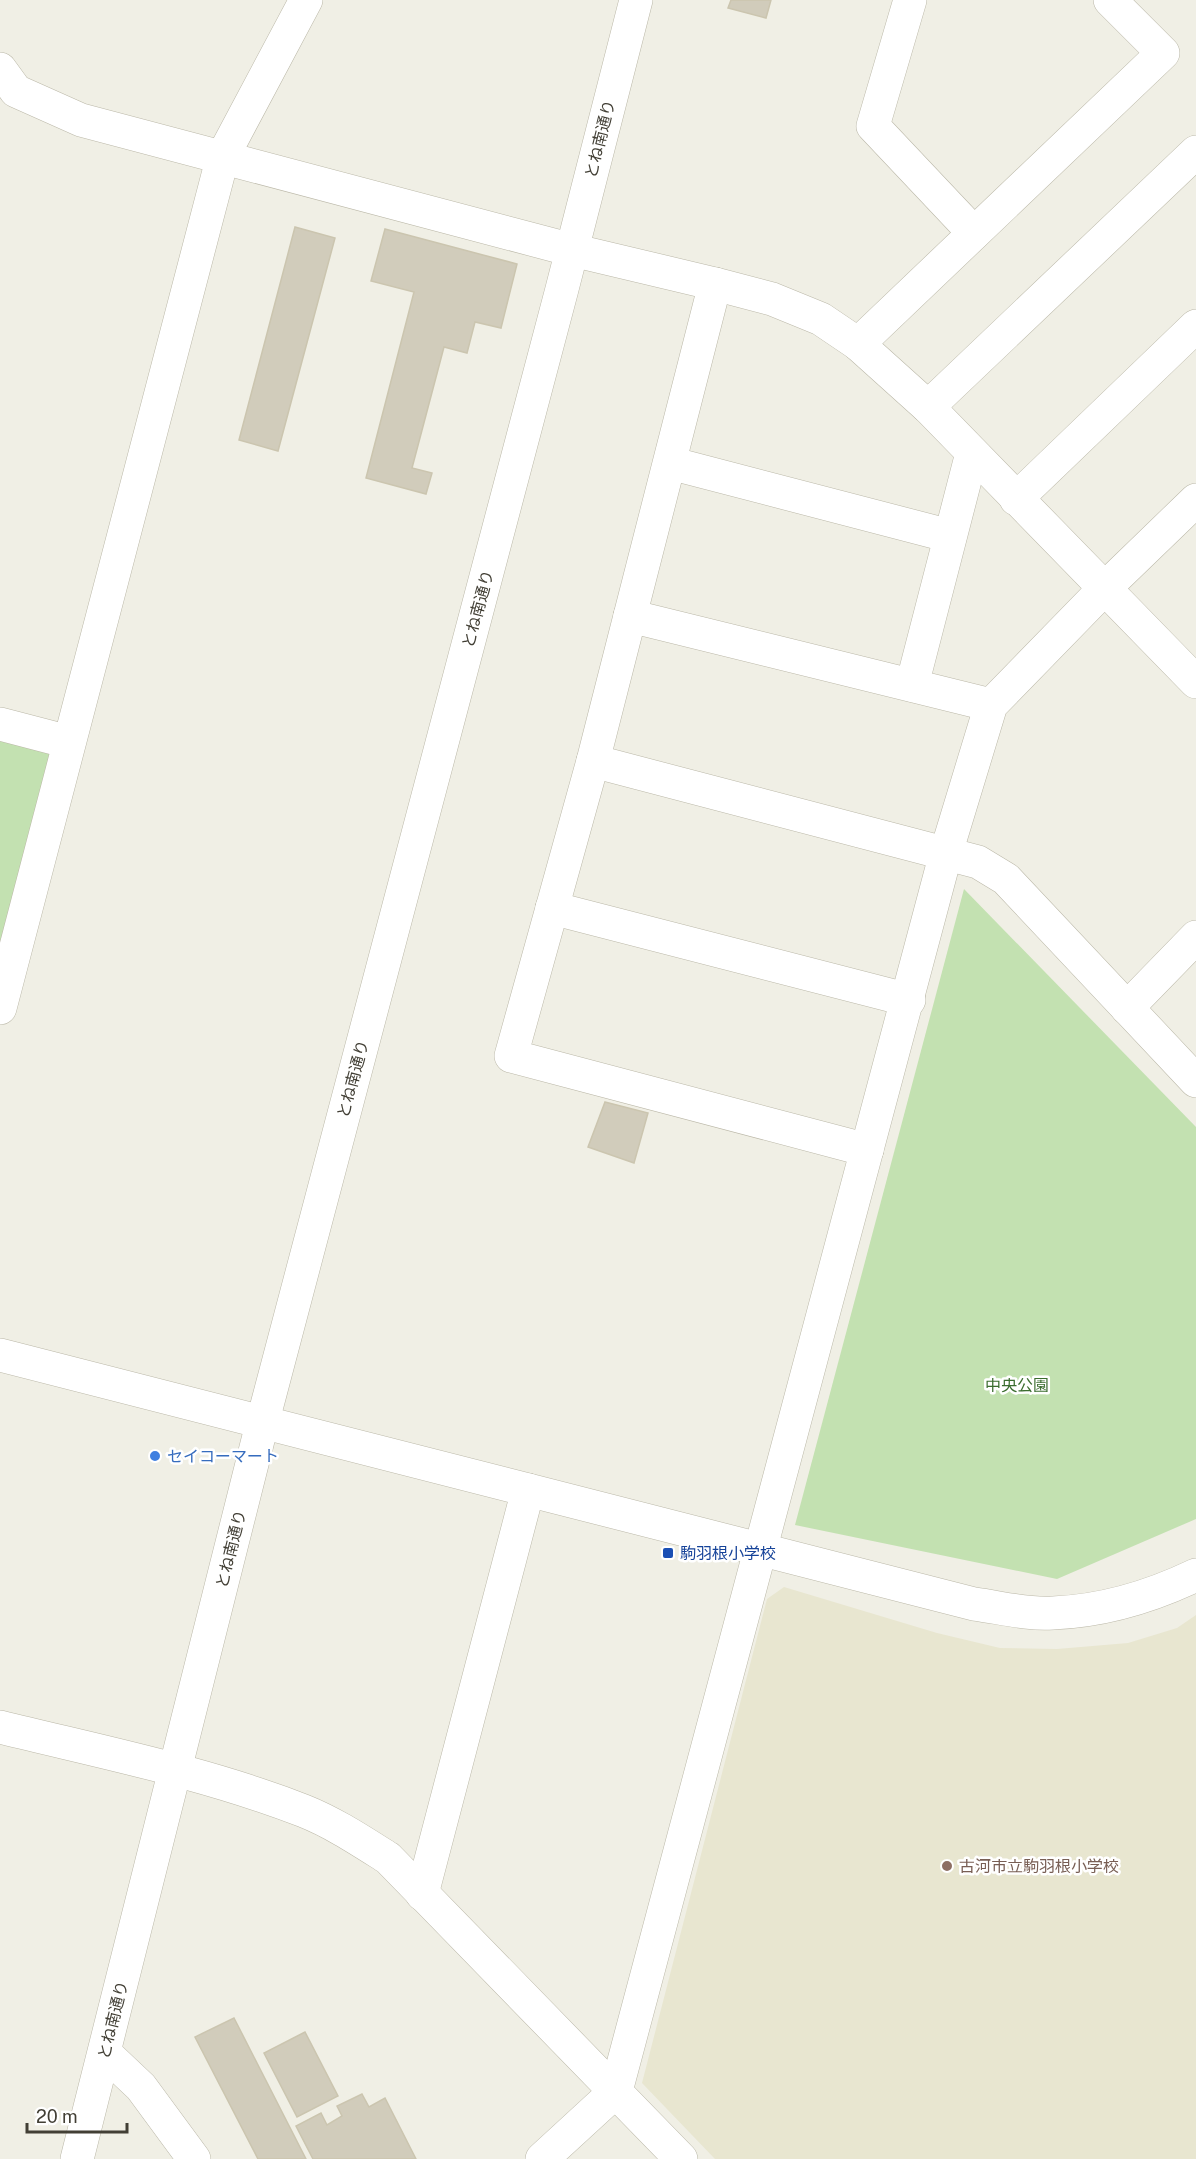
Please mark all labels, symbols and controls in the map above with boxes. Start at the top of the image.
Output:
street label: とね南通り [581,98,619,180]
street label: とね南通り [458,568,498,650]
street label: とね南通り [333,1038,373,1120]
park label: 中央公園 [985,1376,1049,1395]
place label: セイコーマート [167,1447,279,1466]
marker: セイコーマート [148,1449,162,1463]
street label: とね南通り [212,1508,250,1590]
place label: 駒羽根小学校 [680,1544,776,1563]
marker: 駒羽根小学校 [661,1546,675,1560]
place label: 古河市立駒羽根小学校 [959,1857,1119,1876]
marker: 古河市立駒羽根小学校 [940,1859,954,1873]
street label: とね南通り [94,1979,132,2061]
scale bar [27,2096,128,2134]
text: 20 m [36,2106,78,2127]

